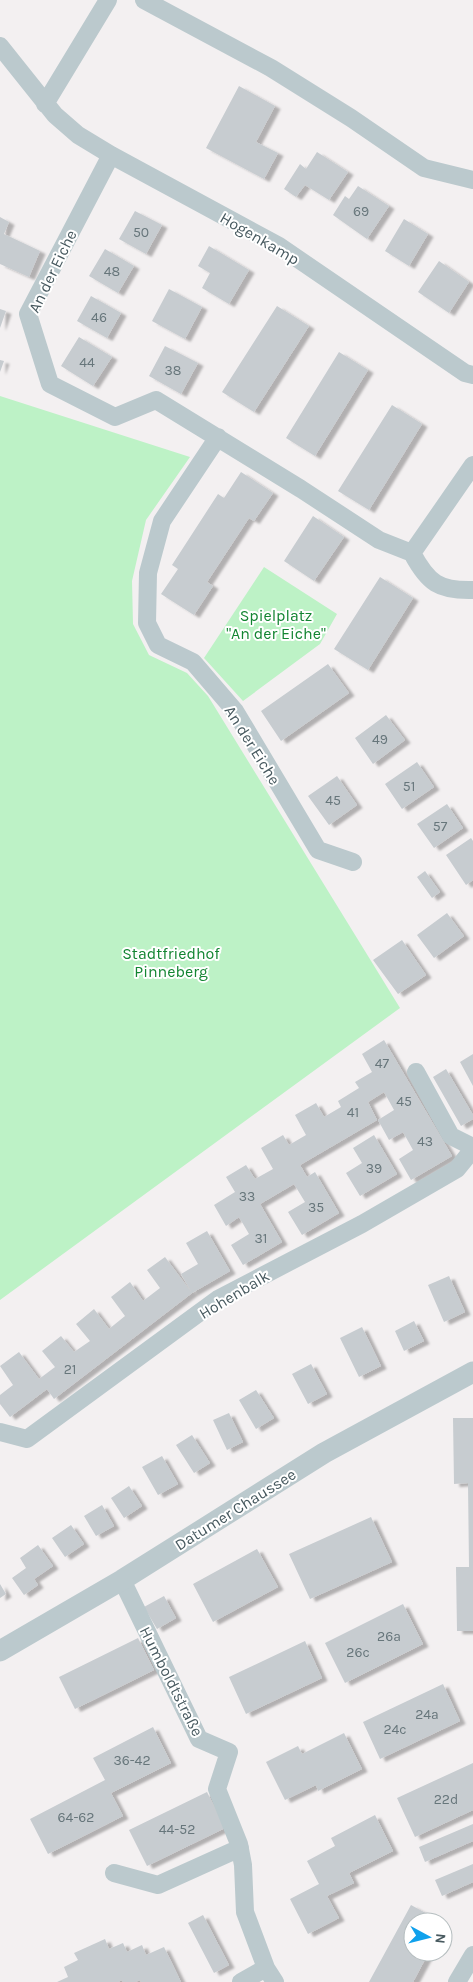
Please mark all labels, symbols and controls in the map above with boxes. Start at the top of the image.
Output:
house number: 69 [353,203,369,220]
street label: Hogenkamp [217,208,303,269]
house number: 50 [133,224,149,241]
street label: An der Eiche [24,227,81,316]
house number: 48 [104,263,120,280]
house number: 46 [91,309,107,326]
house number: 44 [79,354,95,371]
house number: 38 [165,362,181,379]
park label: Spielplatz "An der Eiche" [226,606,326,643]
street label: An der Eiche [221,702,284,788]
house number: 49 [372,731,388,748]
house number: 51 [403,778,415,795]
house number: 45 [325,792,341,809]
house number: 57 [433,818,448,835]
park label: Stadtfriedhof Pinneberg [122,944,220,981]
house number: 47 [375,1055,390,1072]
house number: 45 [396,1093,412,1110]
house number: 41 [347,1104,359,1121]
house number: 43 [417,1133,433,1150]
house number: 39 [366,1160,382,1177]
house number: 33 [239,1188,255,1205]
house number: 35 [308,1199,324,1216]
house number: 31 [255,1230,267,1247]
street label: Hohenbalk [196,1266,273,1323]
house number: 21 [64,1361,76,1378]
street label: Datumer Chaussee [171,1465,299,1554]
street label: Humboldtstraße [136,1623,207,1739]
house number: 26a [377,1628,401,1645]
house number: 26c [346,1644,370,1661]
house number: 24a [415,1706,439,1723]
house number: 24c [383,1721,407,1738]
house number: 36-42 [113,1752,151,1769]
house number: 22d [434,1791,458,1808]
house number: 64-62 [58,1809,94,1826]
house number: 44-52 [159,1821,195,1838]
north arrow [403,1912,453,1962]
text: N [431,1933,449,1945]

